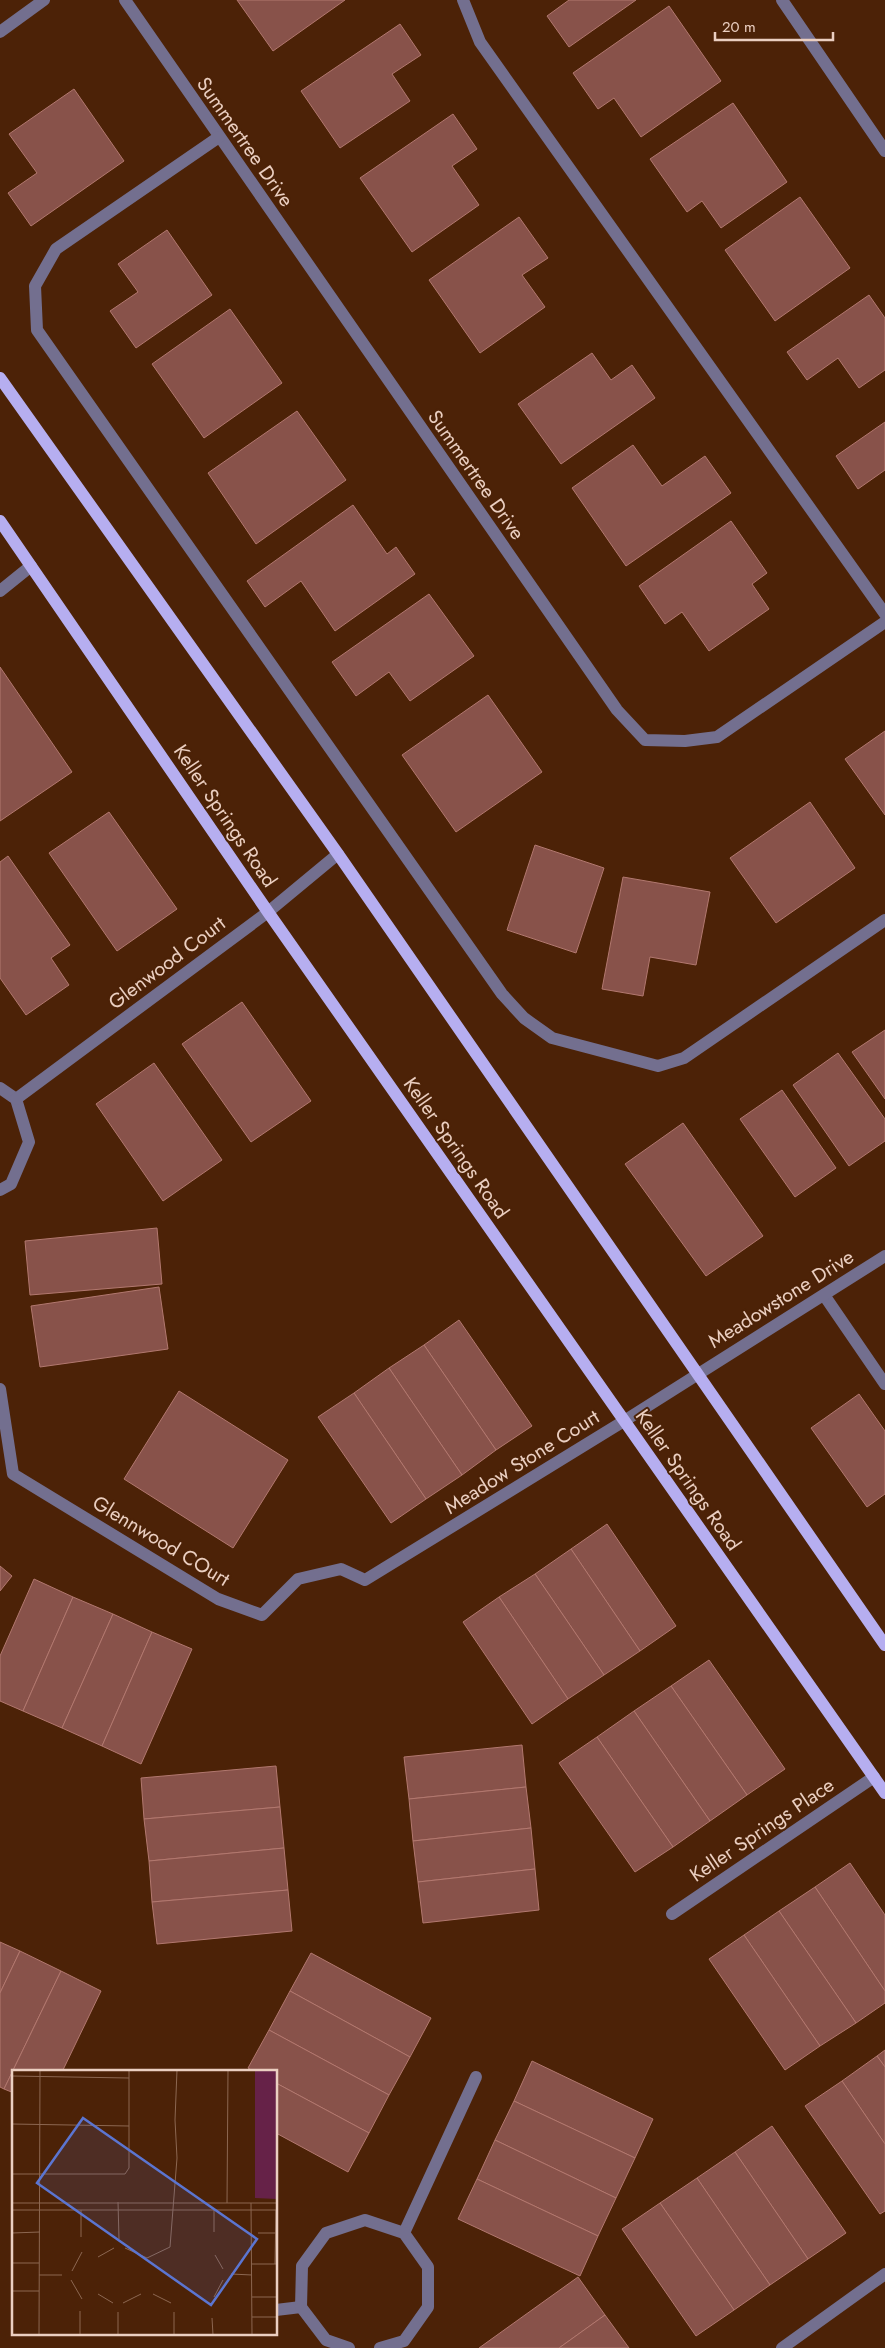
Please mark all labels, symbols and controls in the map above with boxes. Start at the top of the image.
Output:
scale bar [715,10,832,42]
text: 20 m [722,16,756,38]
street label: Summertree Drive [189,71,301,213]
street label: Summertree Drive [420,404,532,546]
street label: Keller Springs Road [166,739,284,893]
street label: Glenwood Court [102,909,232,1017]
street label: Keller Springs Road [396,1071,516,1225]
street label: Meadowstone Drive [703,1243,859,1355]
street label: Meadow Stone Court [439,1402,605,1521]
street label: Keller Springs Road [628,1403,748,1557]
street label: Glennwood COurt [87,1489,235,1594]
street label: Keller Springs Place [684,1771,840,1889]
inset map [12,2070,278,2336]

